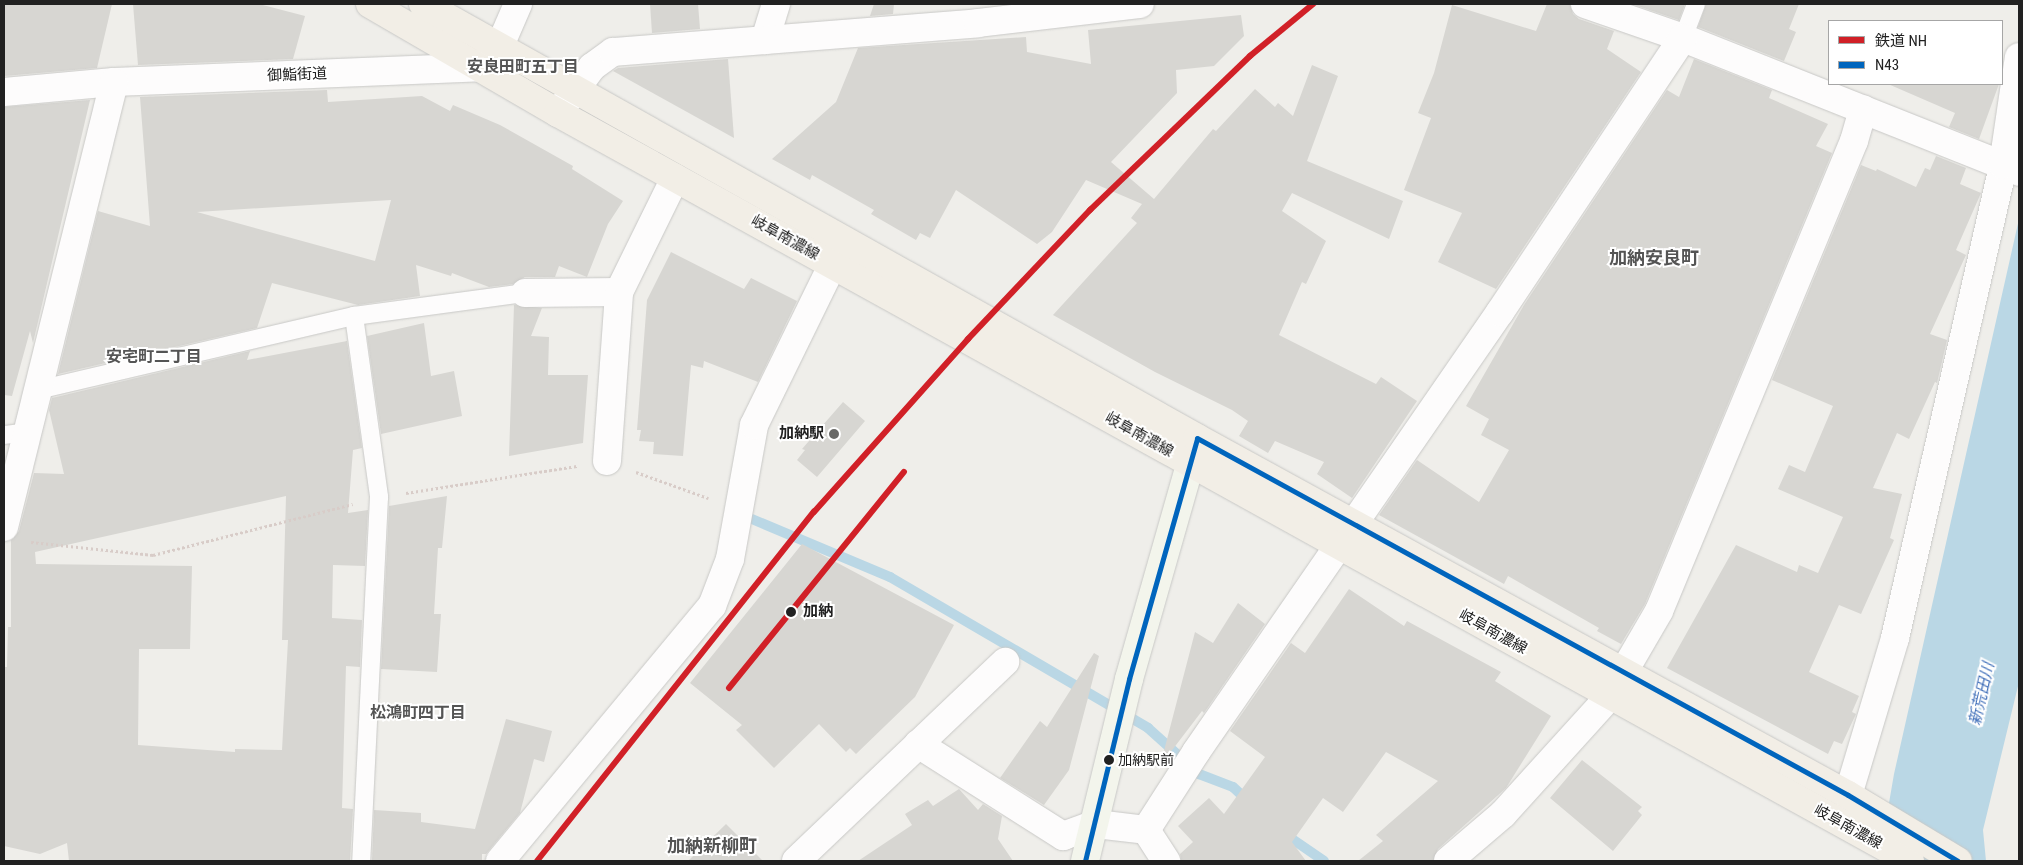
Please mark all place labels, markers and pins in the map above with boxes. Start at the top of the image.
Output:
place label: 加納駅 [779,425,824,443]
marker: 加納駅 [828,428,840,440]
place label: 加納 [803,603,833,621]
marker: 加納 [783,604,799,620]
place label: 加納駅前 [1118,752,1174,768]
marker: 加納駅前 [1104,755,1114,765]

